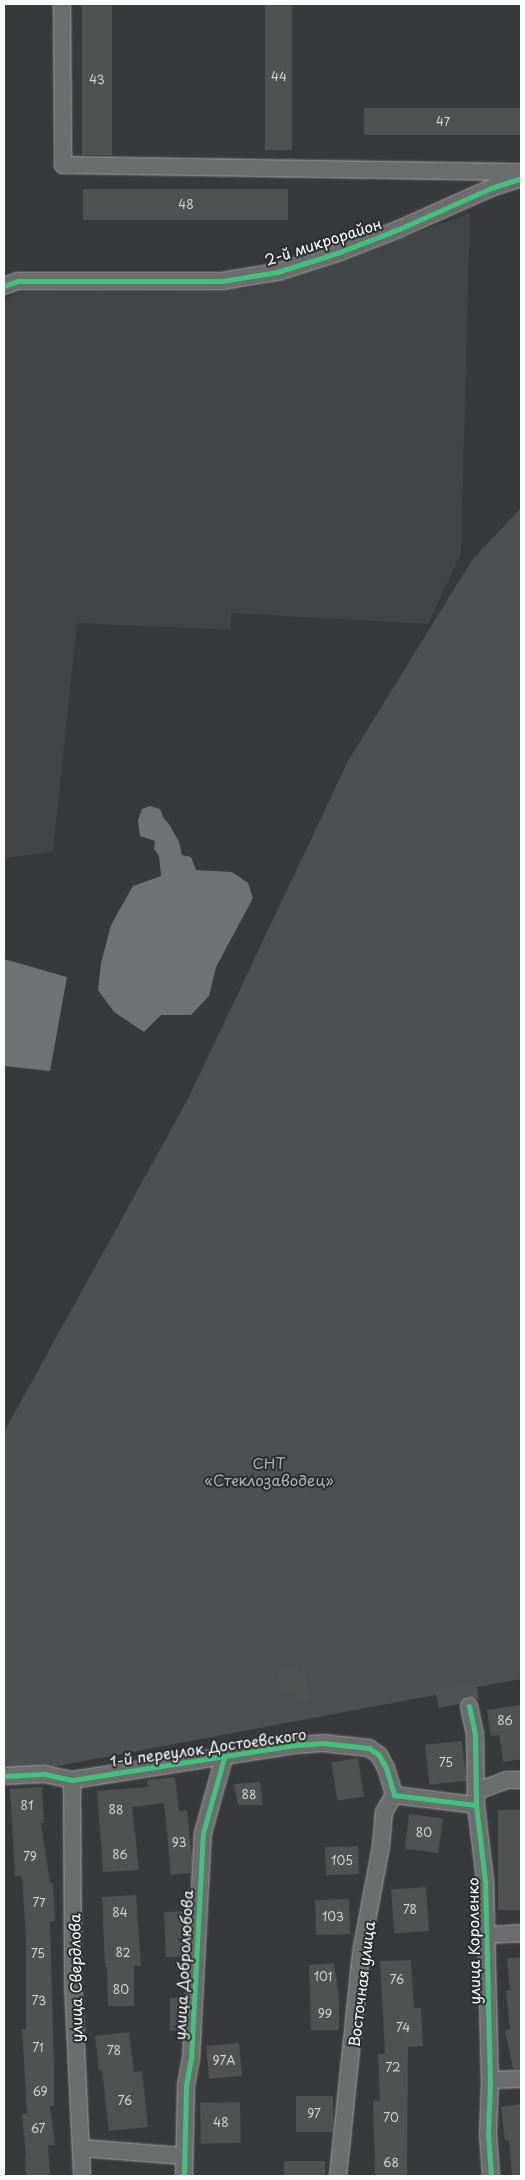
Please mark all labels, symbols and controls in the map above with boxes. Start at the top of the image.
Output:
house number: 44 [271,70,287,84]
house number: 43 [89,73,105,87]
house number: 47 [436,115,450,129]
house number: 48 [178,198,194,212]
street label: 2-й микрорайон [262,213,384,269]
park label: СНТ «Стеклозаводец» [204,1453,334,1488]
house number: 86 [497,1714,513,1728]
street label: 1-й переулок Достоевского [108,1724,308,1770]
house number: 75 [439,1756,453,1770]
house number: 88 [242,1788,256,1802]
house number: 81 [21,1799,33,1813]
house number: 88 [109,1803,123,1817]
house number: 80 [416,1826,432,1840]
house number: 93 [172,1836,186,1850]
house number: 86 [112,1848,128,1862]
house number: 79 [23,1850,37,1864]
house number: 105 [331,1854,353,1868]
street label: улица Короленко [463,1877,483,2005]
street label: улица Добролюбова [170,1889,196,2041]
house number: 77 [32,1896,46,1910]
house number: 78 [403,1903,417,1917]
house number: 84 [112,1906,128,1920]
house number: 103 [322,1910,344,1924]
street label: улица Свердлова [65,1913,85,2043]
street label: Восточная улица [344,1920,378,2048]
house number: 82 [116,1946,130,1960]
house number: 75 [31,1947,45,1961]
house number: 101 [314,1970,332,1984]
house number: 76 [390,1973,404,1987]
house number: 80 [113,1983,129,1997]
house number: 73 [32,1994,46,2008]
house number: 99 [318,2007,332,2021]
house number: 74 [396,2021,410,2035]
house number: 71 [32,2041,44,2055]
house number: 78 [107,2044,121,2058]
house number: 97А [213,2054,235,2068]
house number: 72 [385,2061,401,2075]
house number: 69 [32,2085,48,2099]
house number: 76 [118,2094,132,2108]
house number: 97 [307,2107,321,2121]
house number: 70 [383,2111,399,2125]
house number: 48 [213,2116,229,2130]
house number: 67 [31,2122,45,2136]
house number: 68 [383,2156,399,2170]

